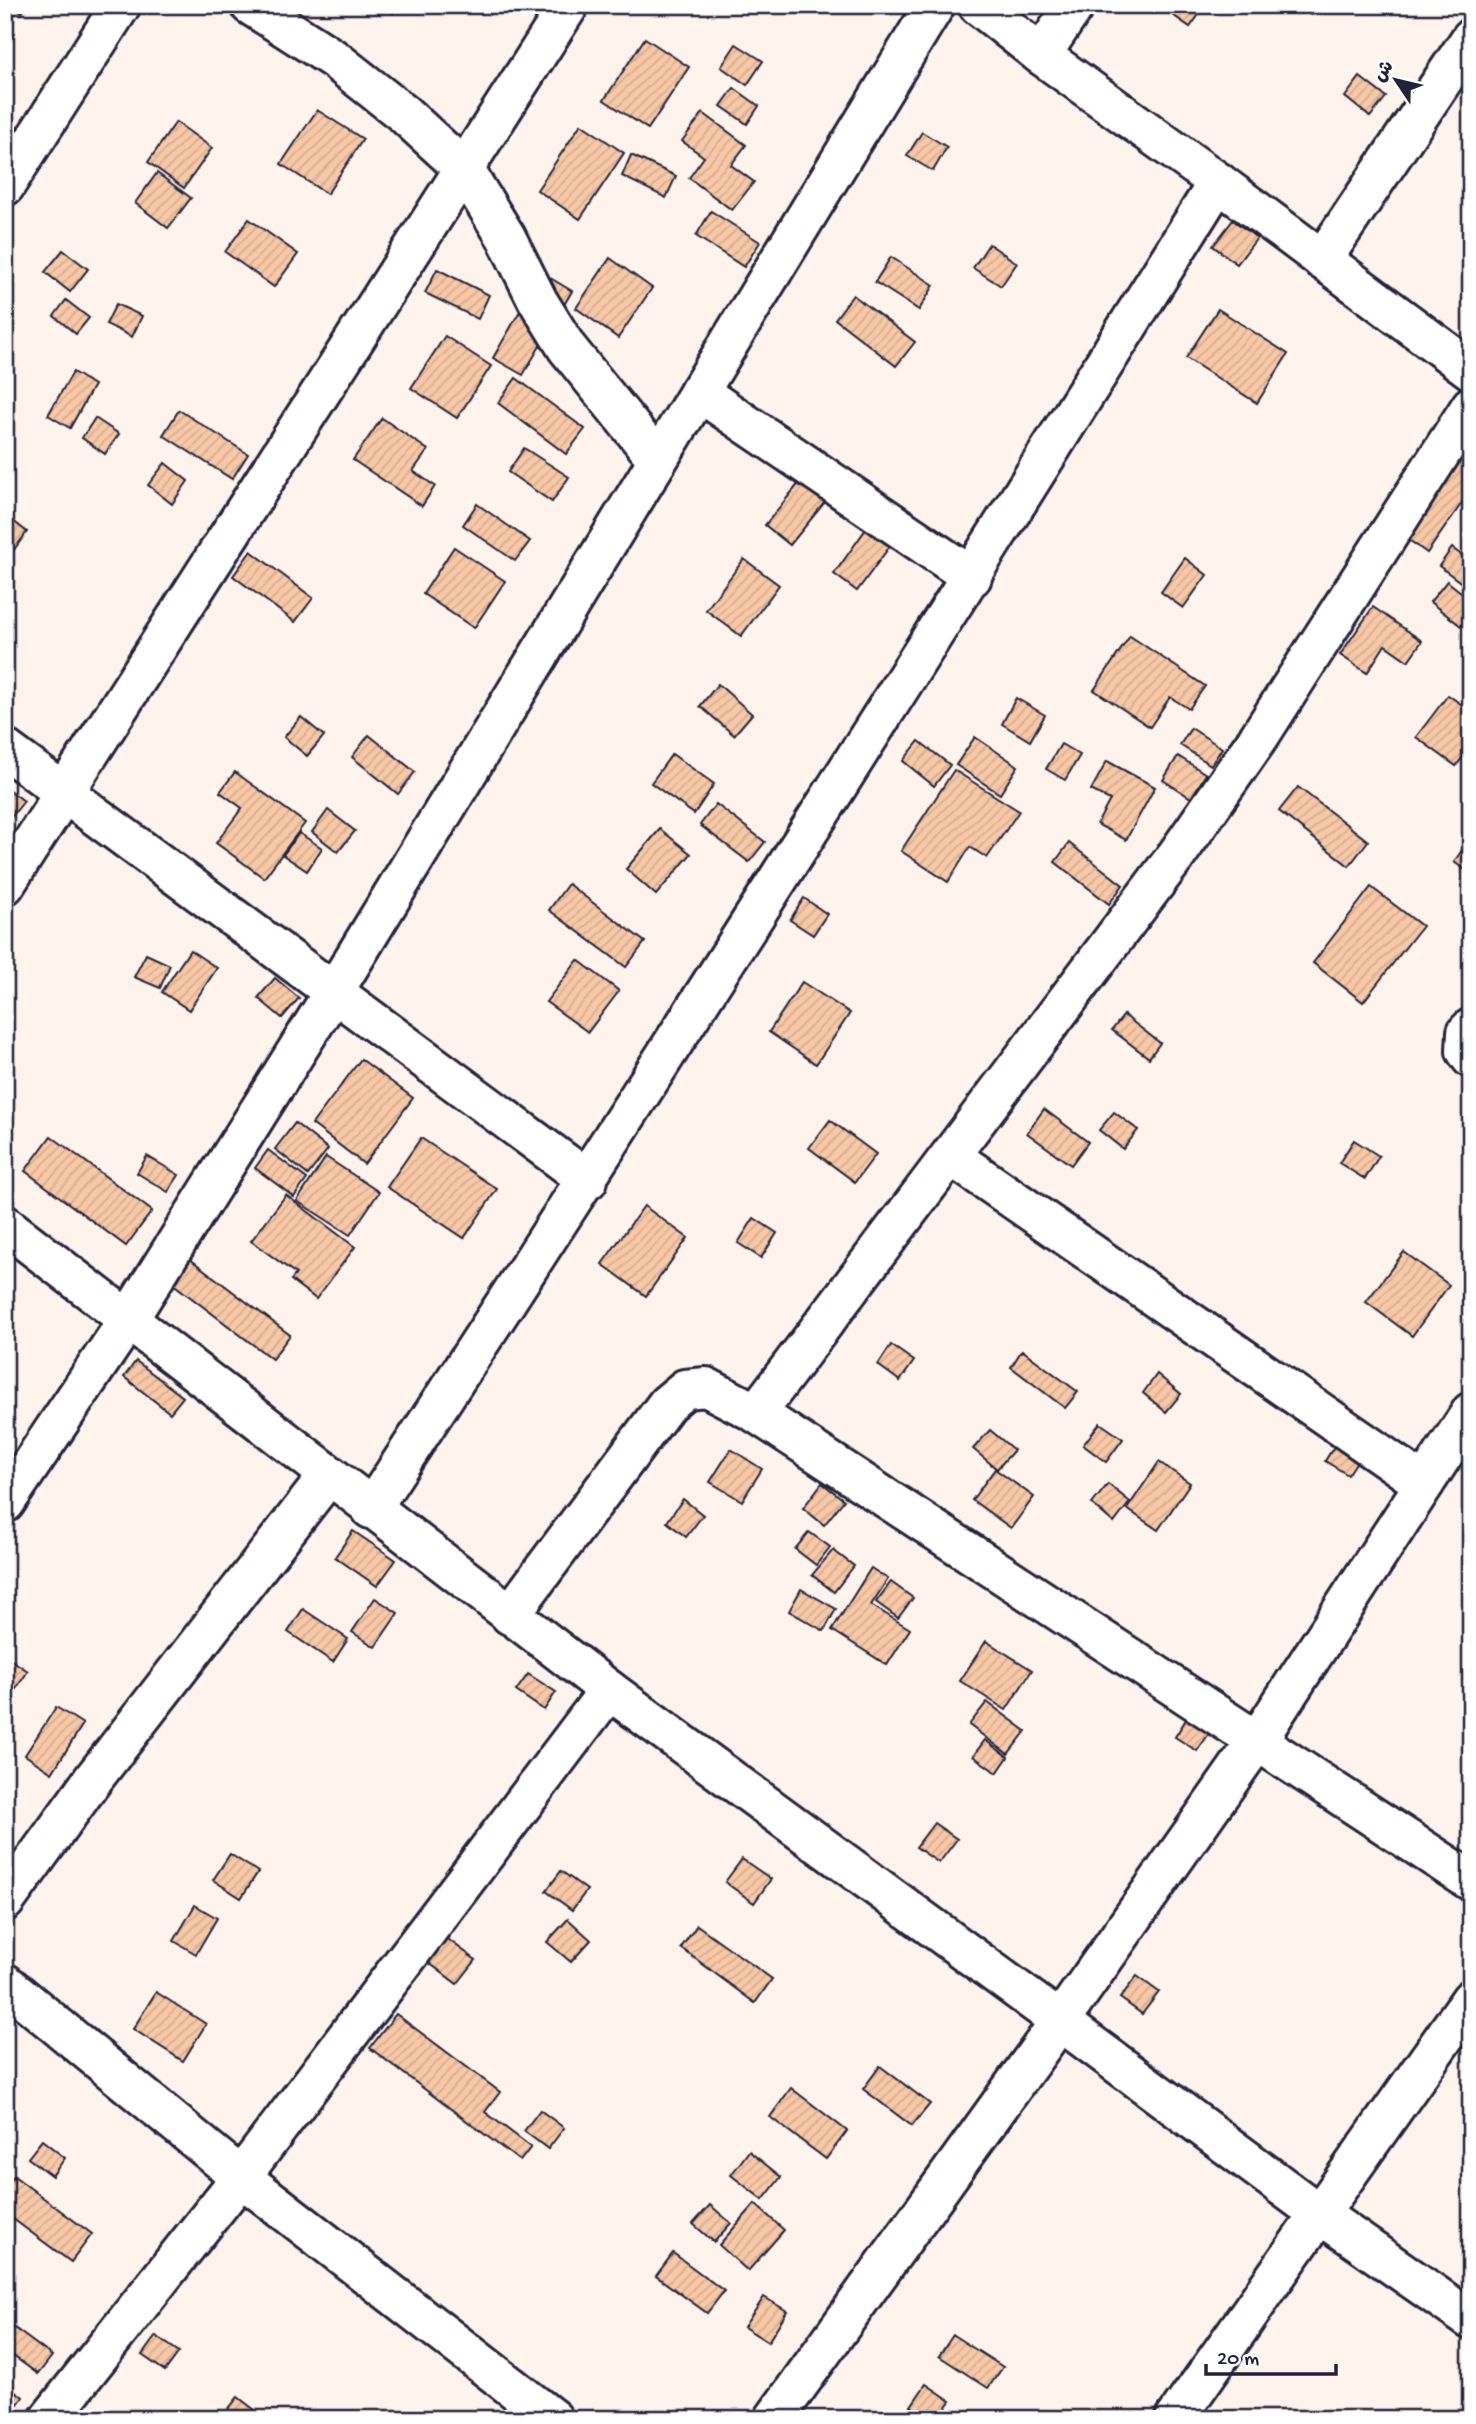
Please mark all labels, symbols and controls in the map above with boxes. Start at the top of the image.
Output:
north arrow [1360,46,1430,116]
text: ش [1370,57,1400,87]
scale bar [1206,2333,1336,2377]
text: 20 m [1217,2348,1259,2373]

